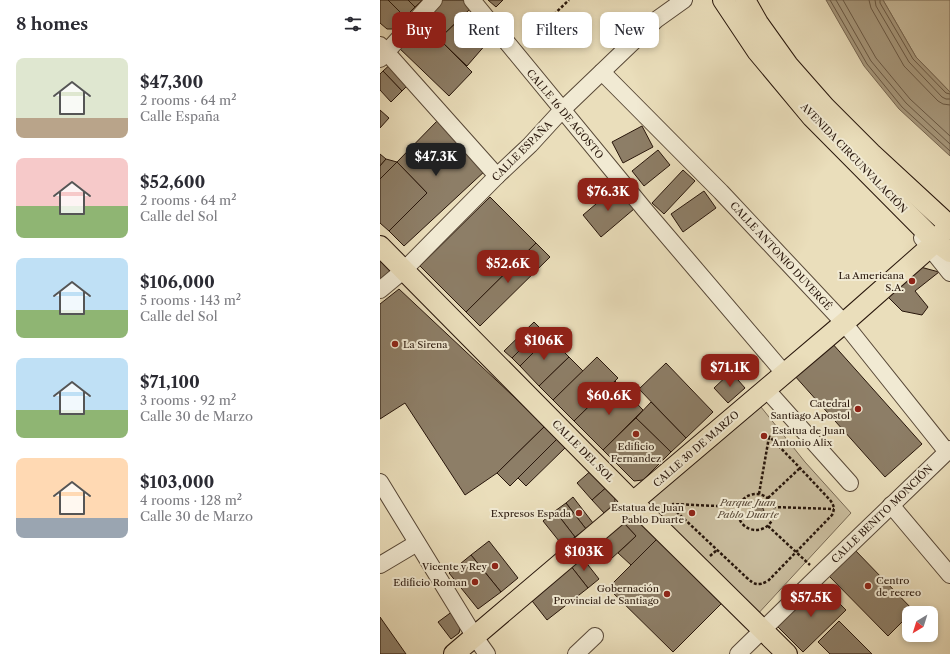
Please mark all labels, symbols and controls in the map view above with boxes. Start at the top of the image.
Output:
chip: Buy [392,12,446,48]
chip: Rent [454,12,514,48]
chip: Filters [522,12,592,48]
chip: New [600,12,659,48]
icon: filters [342,13,364,35]
text: 8 homes [16,14,88,34]
street label: CALLE 16 DE AGOSTO [524,67,606,161]
text: $47,300 [140,72,203,92]
icon: home [48,74,96,122]
text: 2 rooms · 64 m² [140,92,237,108]
street label: AVENIDA CIRCUNVALACIÓN [797,100,910,216]
text: Calle España [140,108,220,124]
street label: CALLE ESPAÑA [489,118,555,184]
pin: $47.3K [403,143,469,177]
text: $47.3K [415,148,457,164]
text: $52,600 [140,172,205,192]
icon: home [48,174,96,222]
pin: $76.3K [575,178,641,212]
text: $76.3K [587,183,629,199]
text: 2 rooms · 64 m² [140,192,237,208]
street label: CALLE ANTONIO DUVERGÉ [727,199,835,313]
text: Calle del Sol [140,208,218,224]
pin: $52.6K [475,250,541,284]
text: $52.6K [486,255,530,271]
place label: La Americana S.A. [838,269,905,294]
text: $106,000 [140,272,215,292]
icon: home [48,274,96,322]
marker: La Americana S.A. [907,276,917,286]
text: 5 rooms · 143 m² [140,292,241,308]
text: Calle del Sol [140,308,218,324]
pin: $106K [516,327,572,361]
text: $106K [524,332,564,348]
place label: La Sirena [403,338,448,351]
marker: La Sirena [390,339,400,349]
pin: $71.1K [697,354,763,388]
text: $71.1K [710,359,750,375]
text: $71,100 [140,372,200,392]
icon: home [48,374,96,422]
pin: $60.6K [576,382,642,416]
text: $60.6K [587,387,631,403]
text: 3 rooms · 92 m² [140,392,236,408]
place label: Catedral Santiago Apostol [770,397,850,422]
marker: Catedral Santiago Apostol [853,404,863,414]
text: Calle 30 de Marzo [140,408,253,424]
street label: CALLE 30 DE MARZO [650,408,742,490]
street label: CALLE DEL SOL [549,417,617,485]
place label: Estatua de Juan Antonio Alix [771,424,846,449]
marker: Edificio Fernandez [631,429,641,439]
marker: Estatua de Juan Antonio Alix [759,431,769,441]
place label: Edificio Fernandez [611,440,661,465]
street label: CALLE BENITO MONCIÓN [828,462,936,566]
text: $103,000 [140,472,214,492]
icon: home [48,474,96,522]
text: 4 rooms · 128 m² [140,492,242,508]
park label: Parque Juan Pablo Duarte [717,496,780,521]
place label: Estatua de Juan Pablo Duarte [611,501,685,526]
place label: Expresos Espada [491,507,572,520]
text: Calle 30 de Marzo [140,508,253,524]
marker: Expresos Espada [574,508,584,518]
marker: Estatua de Juan Pablo Duarte [687,508,697,518]
pin: $103K [556,538,612,572]
text: $103K [564,543,604,559]
place label: Vicente y Rey [421,560,487,573]
marker: Vicente y Rey [490,561,500,571]
place label: Centro de recreo [876,574,921,599]
place label: Edificio Roman [393,576,468,589]
marker: Edificio Roman [470,577,480,587]
marker: Centro de recreo [863,581,873,591]
place label: Gobernación Provincial de Santiago [554,582,660,607]
pin: $57.5K [778,584,844,618]
marker: Gobernación Provincial de Santiago [662,589,672,599]
text: $57.5K [790,589,832,605]
north arrow [902,606,938,642]
map controls [902,606,938,642]

